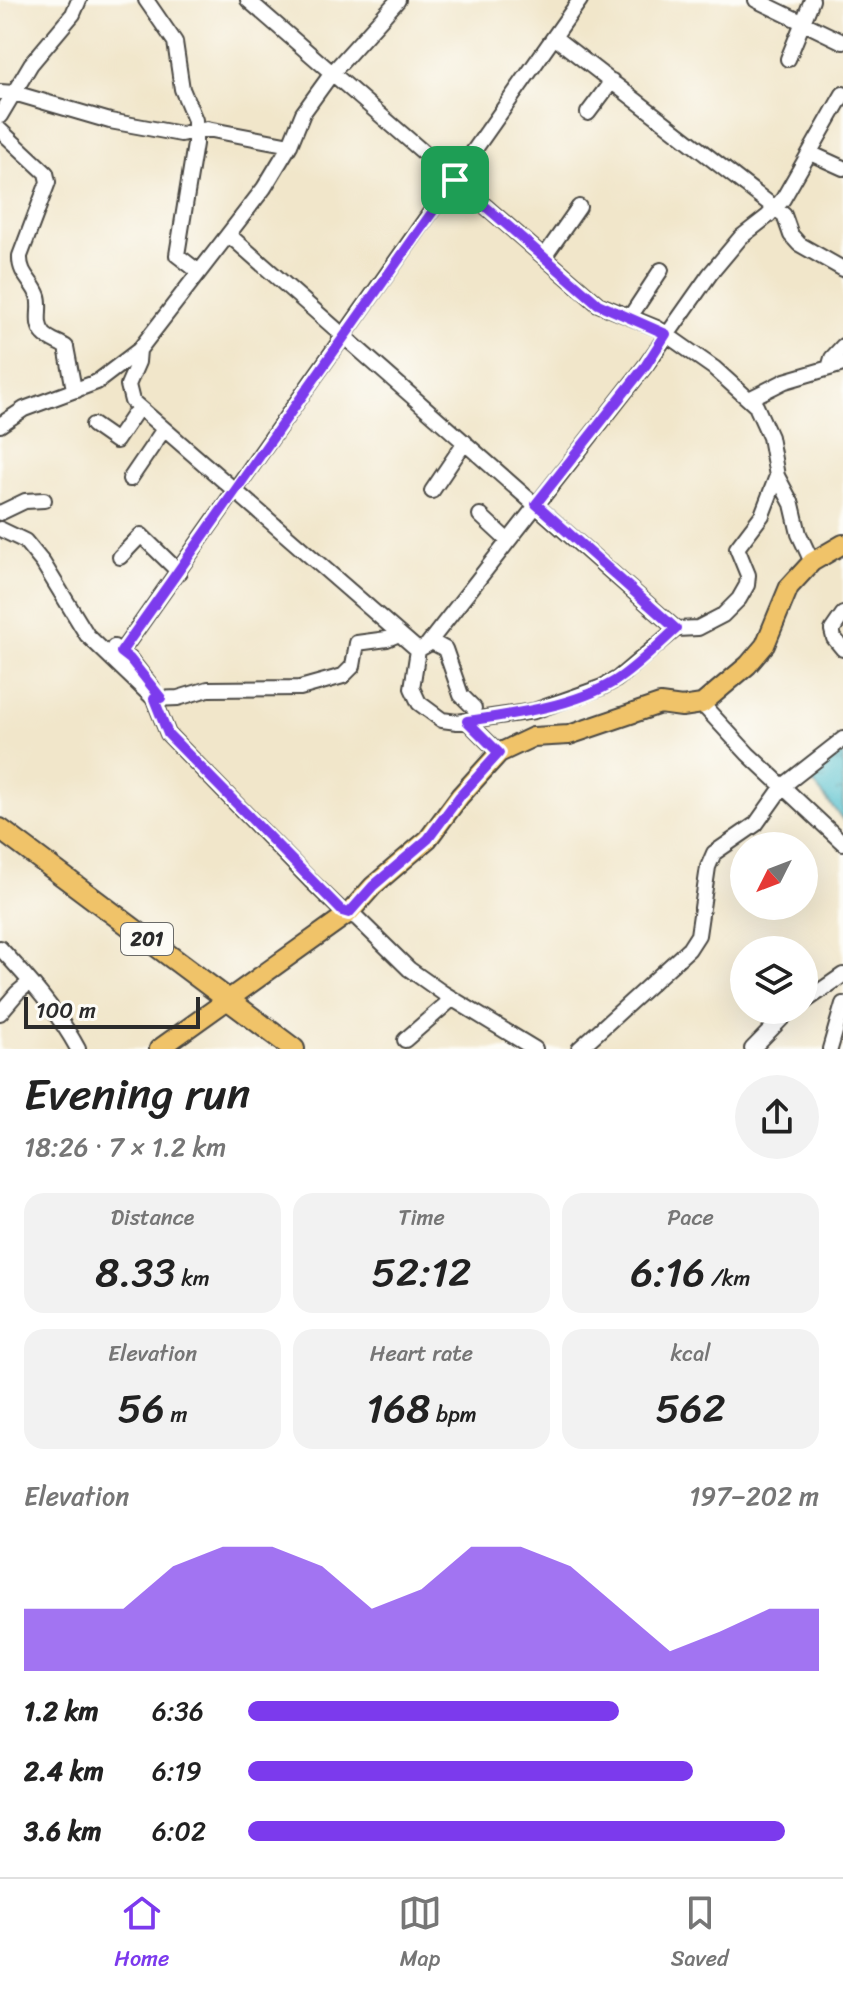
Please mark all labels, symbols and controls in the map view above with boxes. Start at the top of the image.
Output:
pin [421,146,489,214]
icon: arrive [433,158,477,202]
north arrow [730,832,818,920]
map controls [730,832,818,1024]
road number: 201 [121,923,173,955]
button: layers [730,936,818,1024]
text: 100 m [36,991,96,1030]
scale bar [24,993,200,1029]
text: Evening run [24,1055,250,1133]
button: share [735,1075,819,1159]
text: 18:26 · 7 × 1.2 km [24,1124,226,1170]
text: Distance [111,1198,194,1237]
text: Time [398,1198,445,1237]
text: Pace [667,1198,714,1237]
text: 8.33 [95,1237,175,1308]
text: 52:12 [372,1237,471,1308]
text: 6:16 [631,1237,705,1308]
text: km [175,1259,210,1298]
text: /km [705,1259,750,1298]
text: Elevation [108,1334,197,1373]
text: Heart rate [370,1334,473,1373]
text: kcal [671,1334,710,1373]
text: 56 [118,1373,165,1444]
text: 168 [366,1373,430,1444]
text: 562 [655,1373,726,1444]
text: m [165,1395,187,1434]
text: bpm [430,1395,477,1434]
text: Elevation [24,1473,129,1519]
text: 197–202 m [689,1473,819,1519]
text: 1.2 km [24,1688,99,1734]
text: 6:36 [152,1688,204,1734]
text: 2.4 km [24,1748,104,1794]
text: 6:19 [152,1748,202,1794]
text: 3.6 km [24,1808,101,1854]
text: 6:02 [152,1808,206,1854]
tab: Home [114,1891,169,1978]
tab: Map [398,1891,442,1978]
tab: Saved [671,1891,729,1978]

